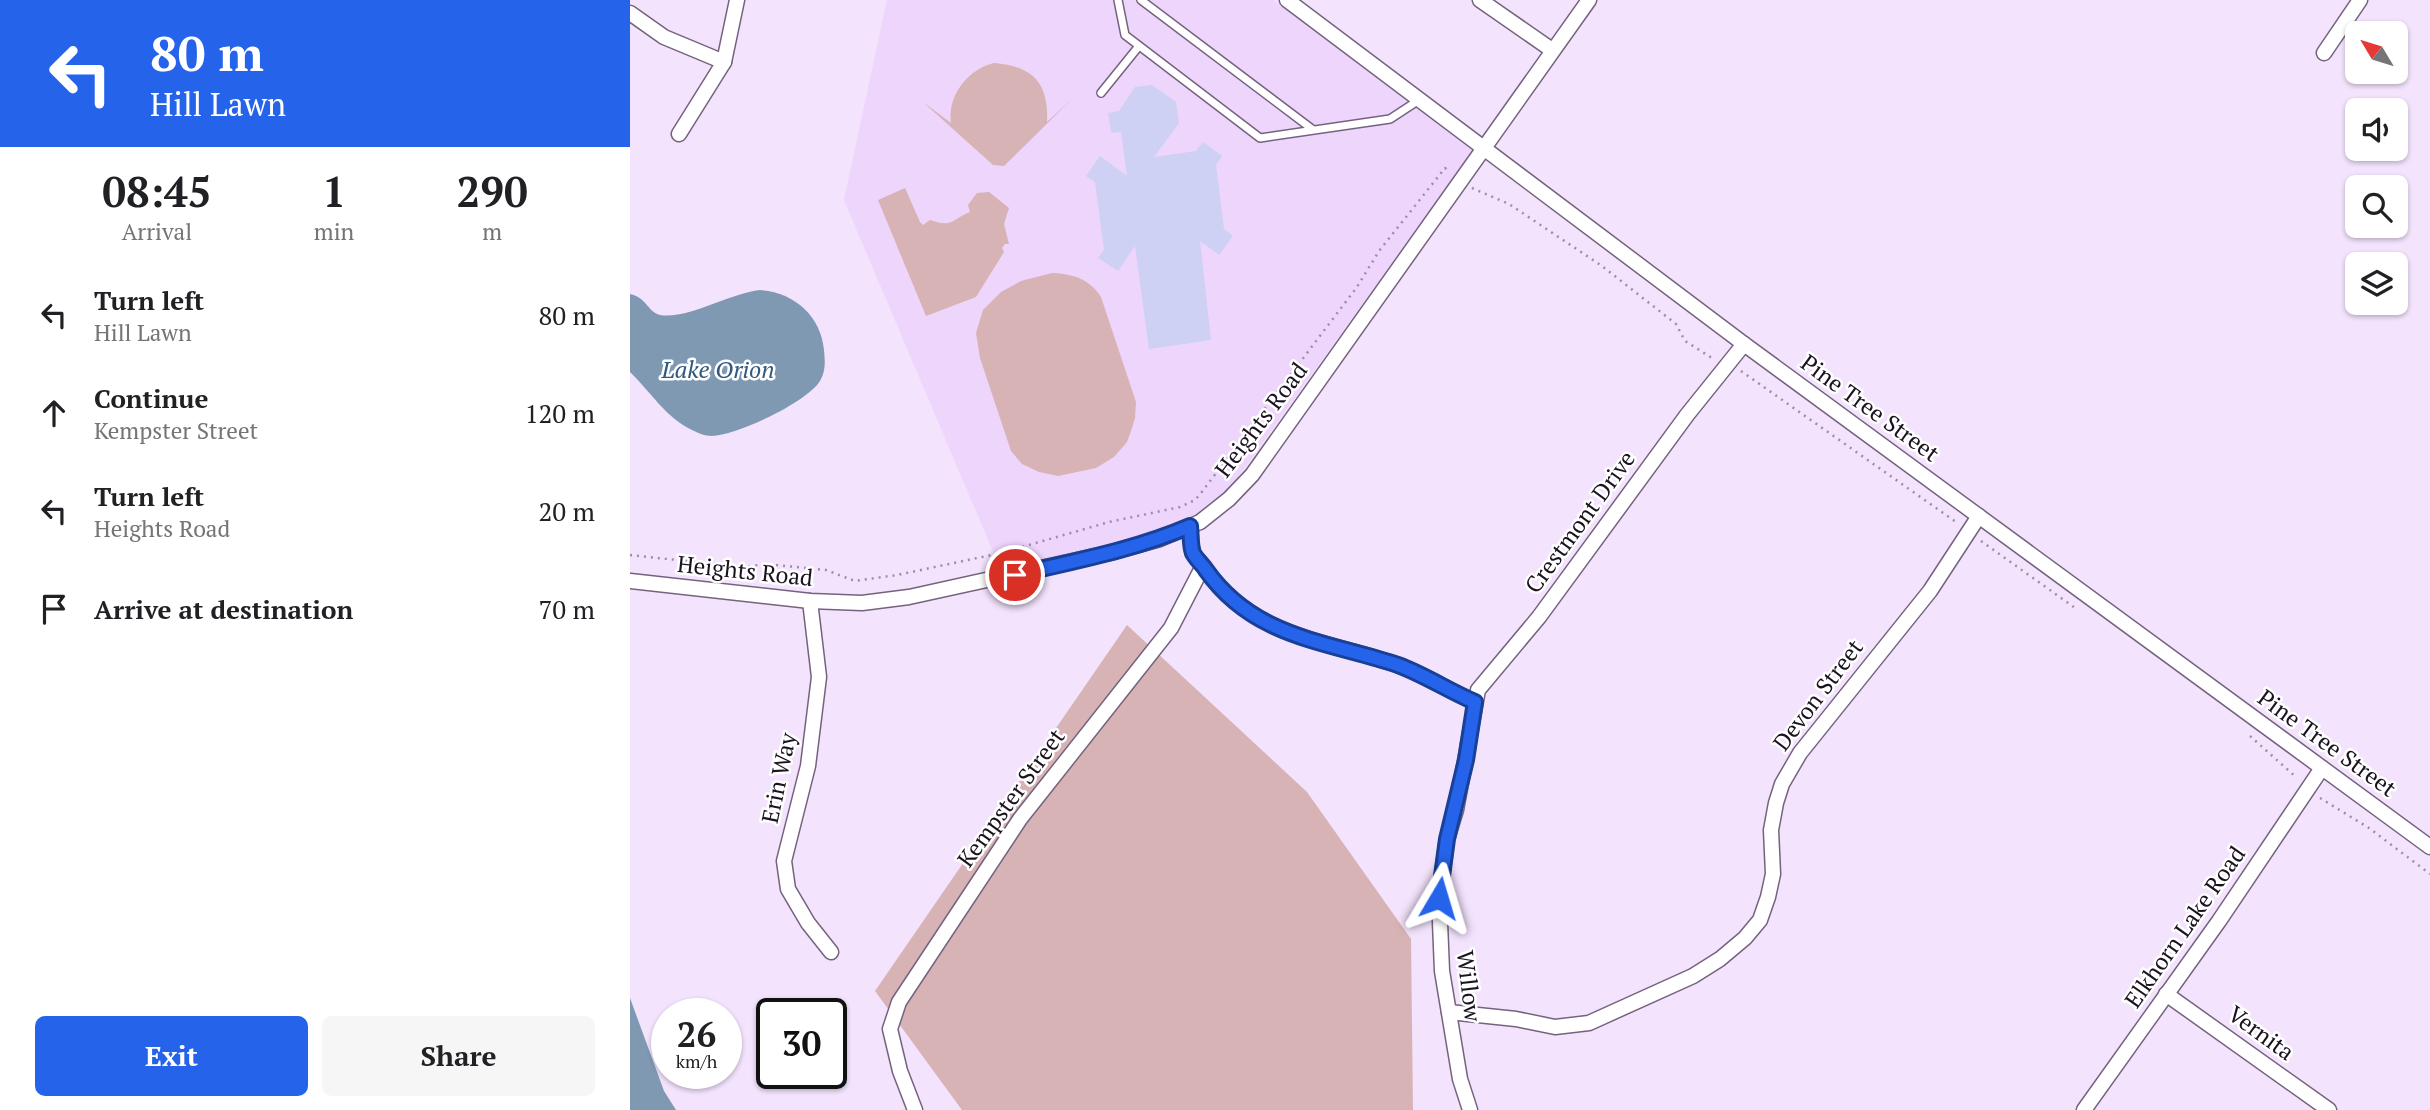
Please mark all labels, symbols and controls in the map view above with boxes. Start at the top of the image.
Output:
text: 80 m [150,20,264,85]
north arrow [2345,21,2408,84]
map controls [2345,21,2408,315]
icon: left [35,28,126,119]
text: Hill Lawn [150,83,286,125]
button: sound [2345,98,2408,161]
text: 08:45 [102,163,212,219]
text: 1 [322,163,346,219]
text: 290 [457,163,528,219]
button: search [2345,175,2408,238]
text: Arrival [122,216,192,247]
text: min [314,216,354,247]
text: m [482,216,502,247]
button: layers [2345,252,2408,315]
text: Turn left [94,283,204,317]
icon: left [35,296,73,334]
text: 80 m [539,298,595,332]
text: Hill Lawn [94,317,192,348]
street label: Pine Tree Street [1795,347,1946,469]
water label: Lake Orion [660,353,775,385]
street label: Heights Road [1207,356,1314,483]
text: Continue [94,381,208,415]
icon: ahead [35,394,73,432]
text: 120 m [525,396,595,430]
text: Kempster Street [94,415,258,446]
street label: Crestmont Drive [1517,444,1642,599]
text: Turn left [94,479,204,513]
icon: left [35,492,73,530]
text: 20 m [539,494,595,528]
text: Heights Road [94,513,230,544]
pin [985,545,1045,605]
street label: Heights Road [676,548,815,593]
icon: arrive [996,556,1034,594]
icon: arrive [35,590,73,628]
text: Arrive at destination [94,592,353,626]
text: 70 m [539,592,595,626]
street label: Devon Street [1765,632,1870,757]
street label: Pine Tree Street [2252,682,2403,804]
street label: Kempster Street [950,722,1072,873]
street label: Erin Way [754,729,803,826]
street label: Elkhorn Lake Road [2117,839,2252,1014]
position arrow [1402,861,1476,935]
street label: Willow [1450,949,1489,1024]
speed limit sign: 30 [756,998,847,1089]
street label: Vernita [2222,998,2301,1067]
text: 26 [677,1011,716,1057]
button: Exit [35,1016,308,1096]
button: Share [322,1016,595,1096]
text: km/h [676,1049,717,1073]

